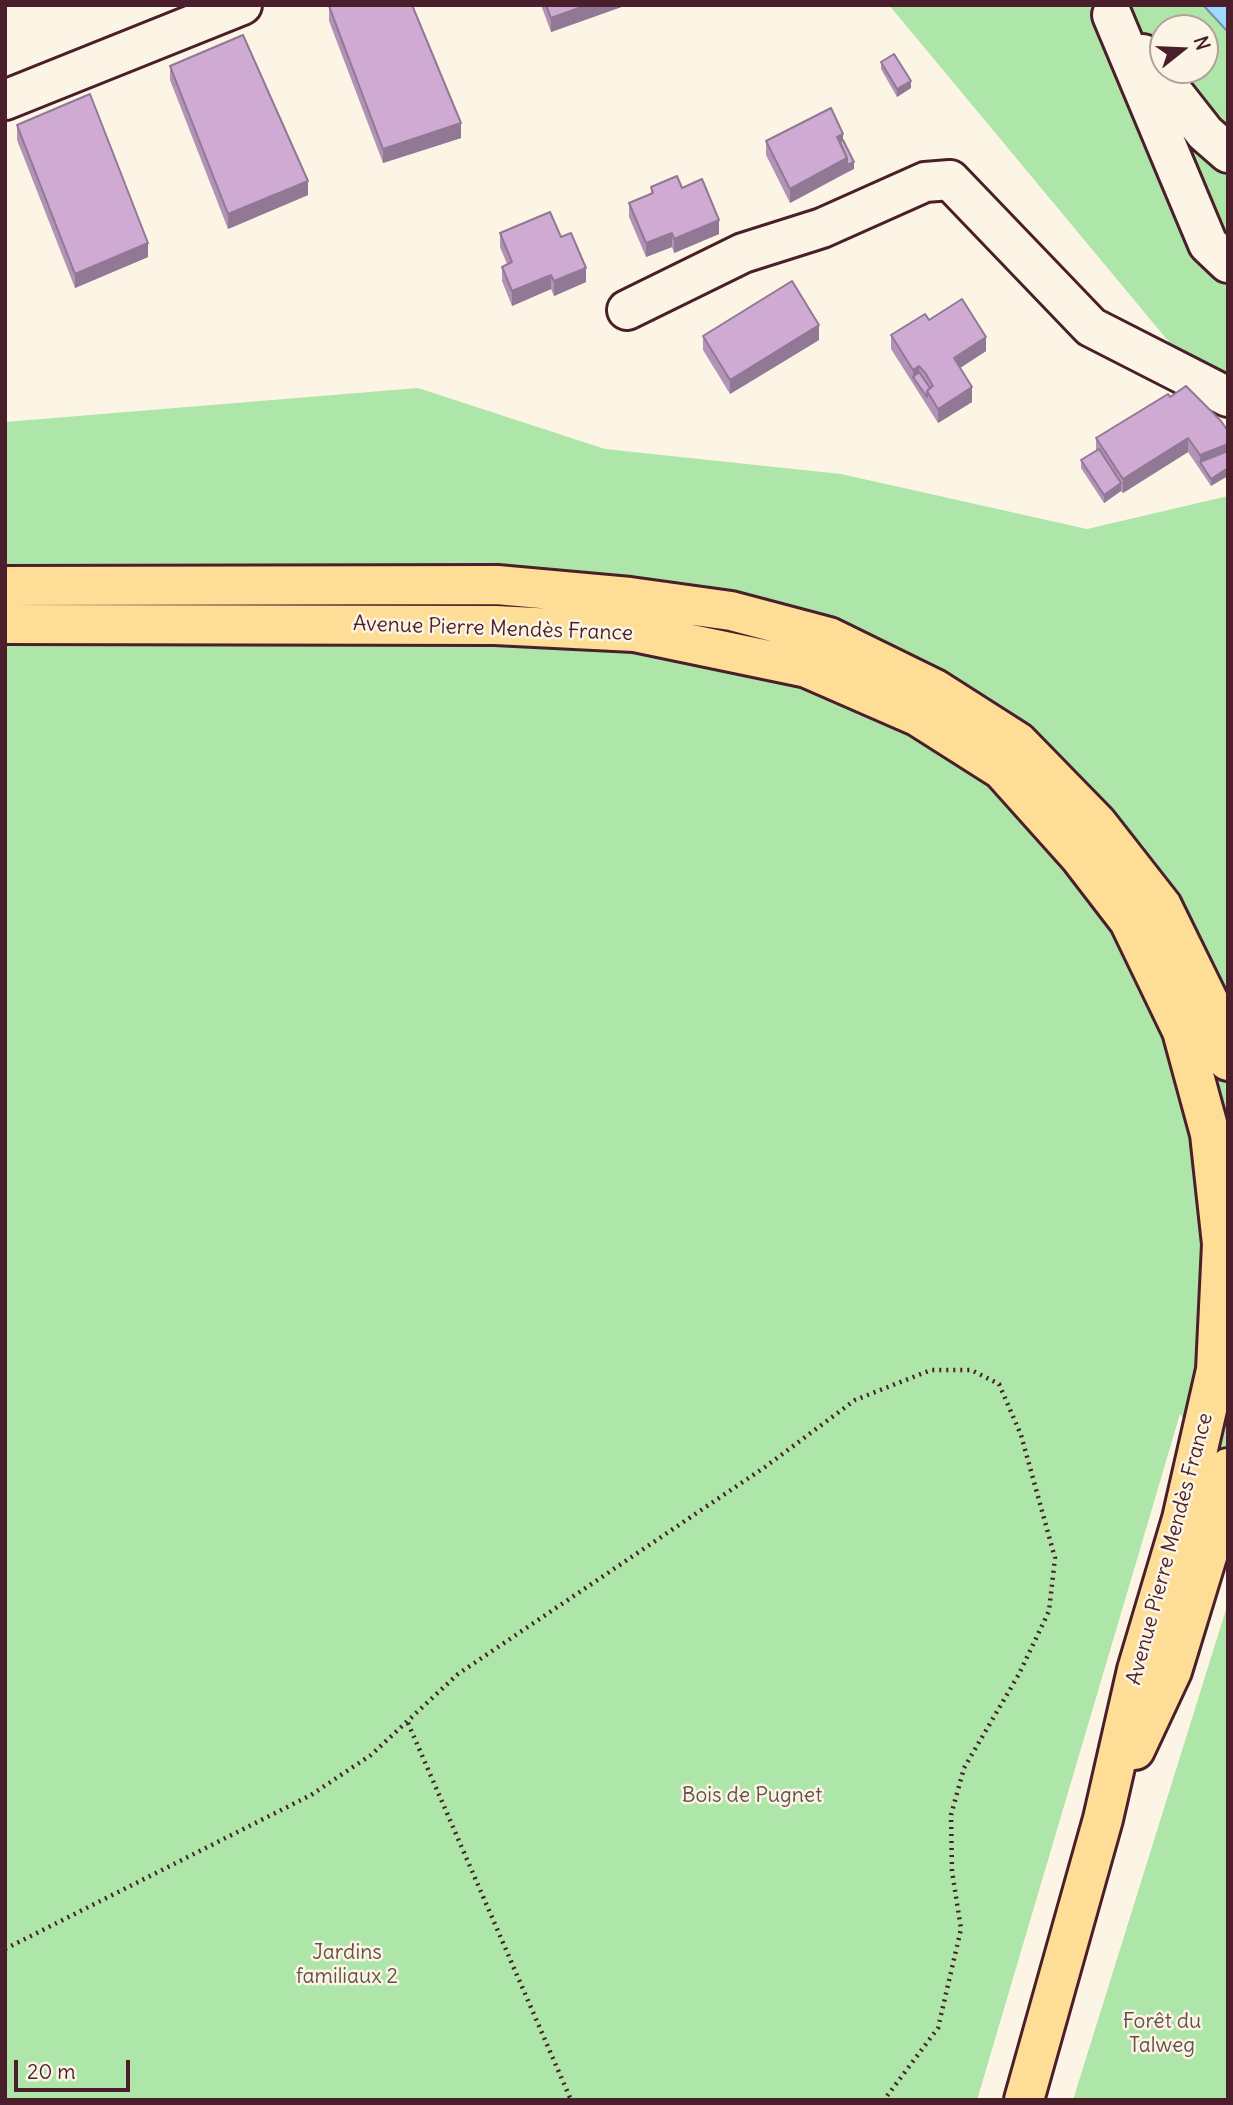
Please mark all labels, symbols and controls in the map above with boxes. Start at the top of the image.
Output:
north arrow [1149,14,1219,84]
text: N [1189,33,1216,53]
street label: Avenue Pierre Mendès France [352,612,634,646]
street label: Avenue Pierre Mendès France [1122,1410,1218,1688]
park label: Bois de Pugnet [682,1783,822,1809]
park label: Jardins familiaux 2 [296,1940,398,1990]
park label: Forêt du Talweg [1123,2009,1201,2059]
scale bar [18,2046,133,2090]
text: 20 m [27,2058,76,2085]

